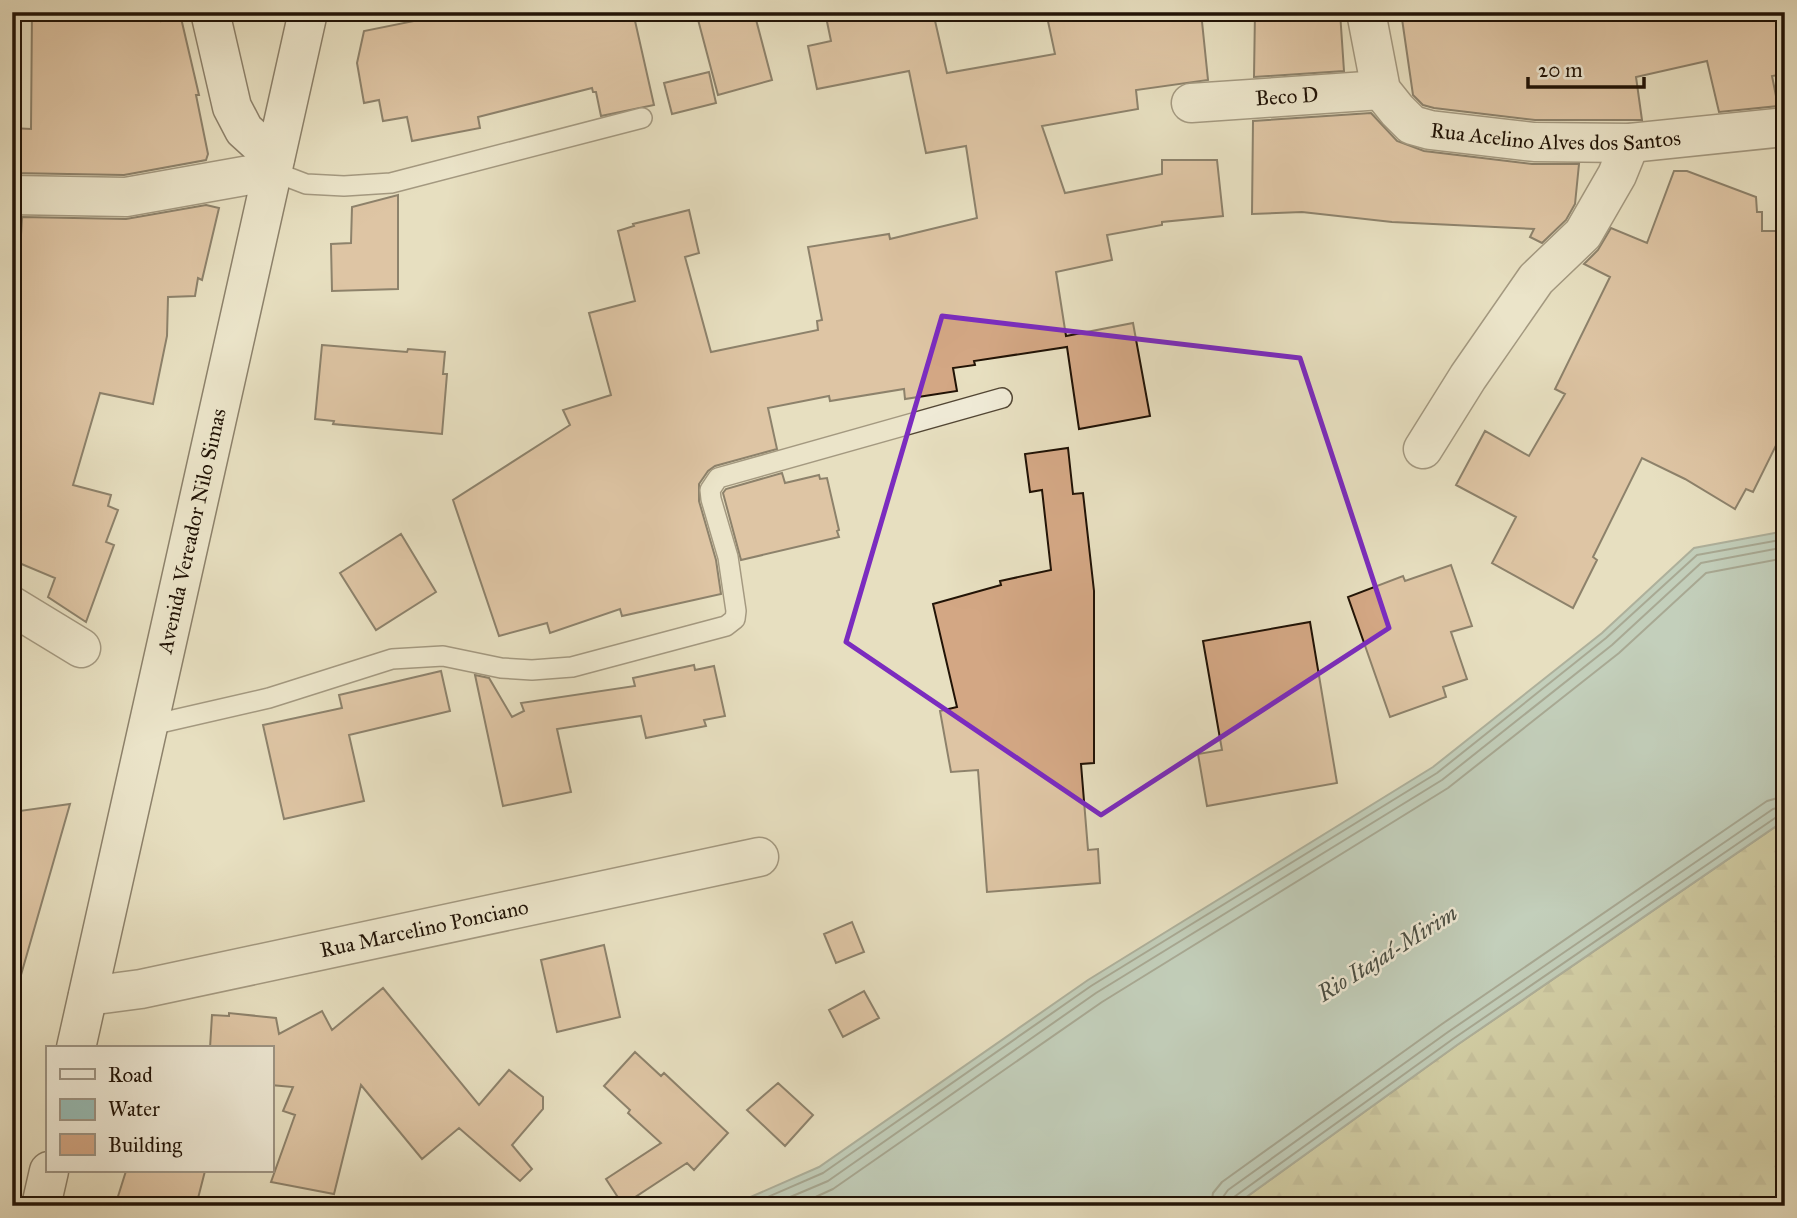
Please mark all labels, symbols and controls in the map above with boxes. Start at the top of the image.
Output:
scale bar [1528,46,1643,90]
text: 20 m [1538,57,1583,83]
street label: Beco D [1254,81,1319,112]
street label: Rua Acelino Alves dos Santos [1429,117,1682,156]
street label: Avenida Vereador Nilo Simas [152,406,232,657]
street label: Rua Marcelino Ponciano [317,894,531,963]
water label: Rio Itajaí-Mirim [1311,898,1463,1008]
legend [46,1046,273,1172]
text: Road [108,1062,153,1088]
text: Water [108,1096,160,1122]
text: Building [108,1132,182,1158]

